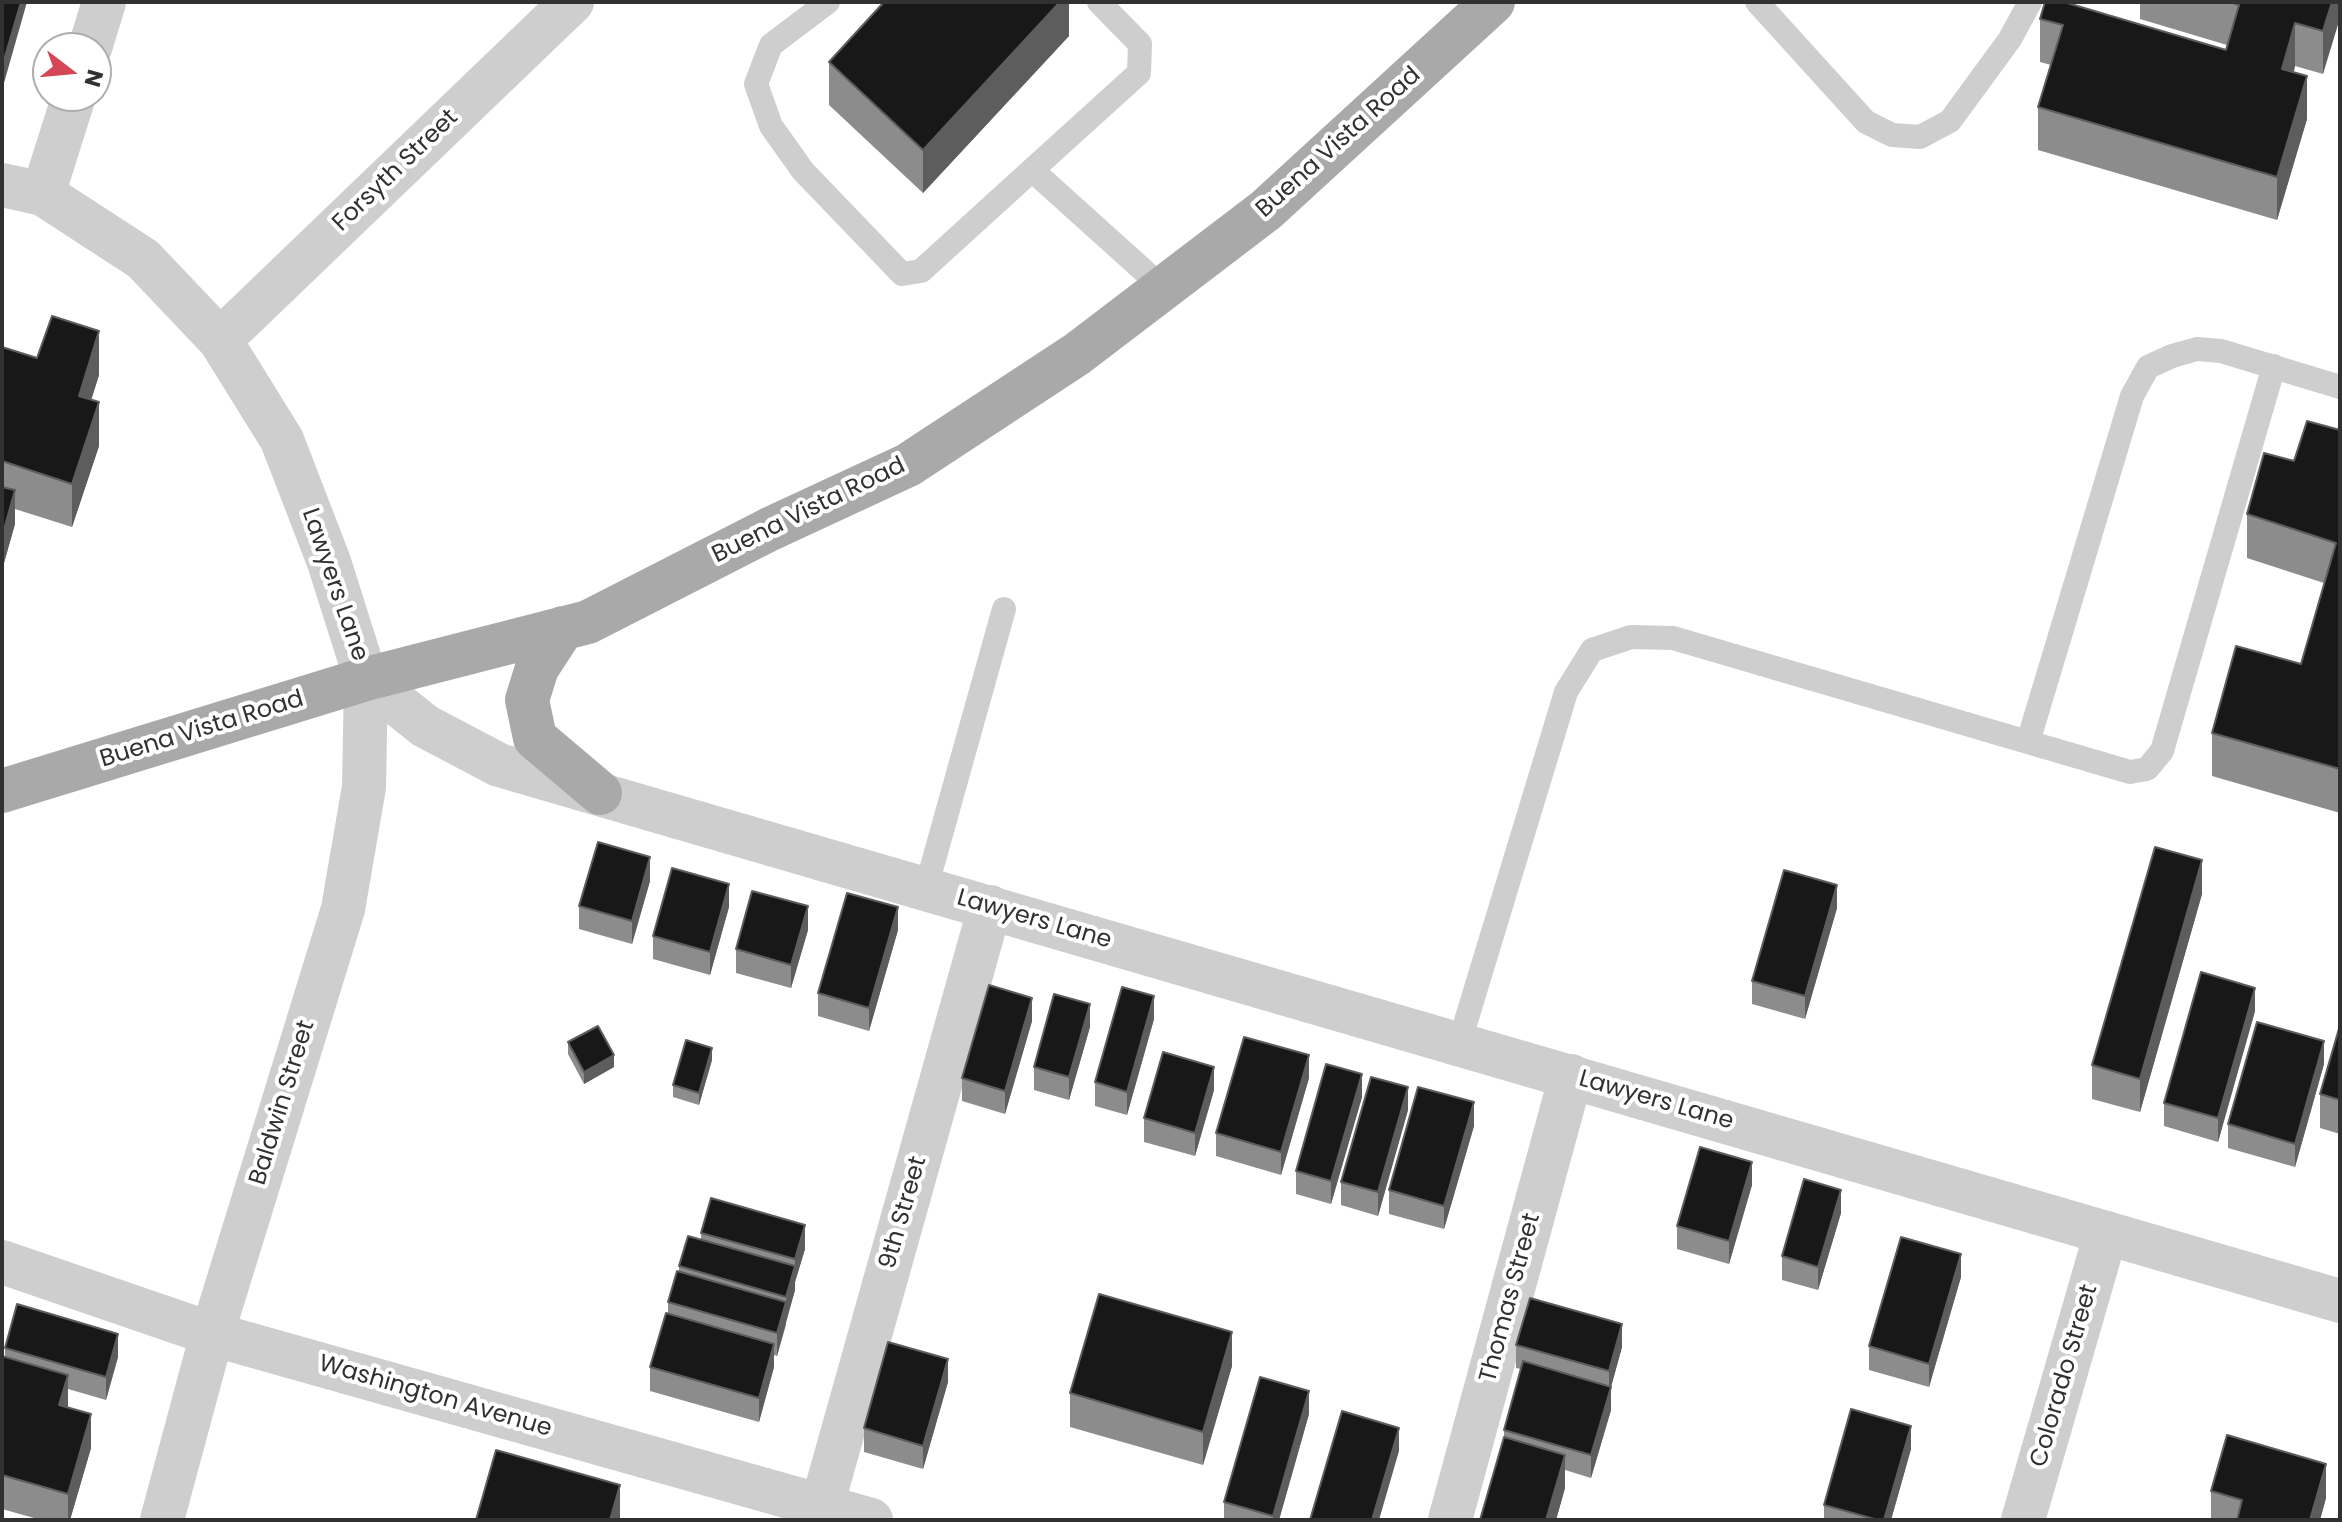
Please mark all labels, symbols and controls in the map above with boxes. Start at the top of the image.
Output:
north arrow [32,32,112,112]
street label: Buena Vista Road [1251,62,1427,224]
text: N [76,66,111,90]
street label: Forsyth Street [327,104,465,238]
street label: Buena Vista Road [708,452,910,570]
street label: Lawyers Lane [294,505,374,665]
street label: Buena Vista Road [97,685,307,775]
street label: Lawyers Lane [953,884,1115,956]
street label: Baldwin Street [244,1017,322,1189]
street label: Lawyers Lane [1575,1065,1737,1137]
street label: 9th Street [874,1153,934,1273]
street label: Thomas Street [1475,1210,1547,1386]
street label: Colorado Street [2025,1281,2105,1471]
street label: Washington Avenue [315,1350,555,1444]

